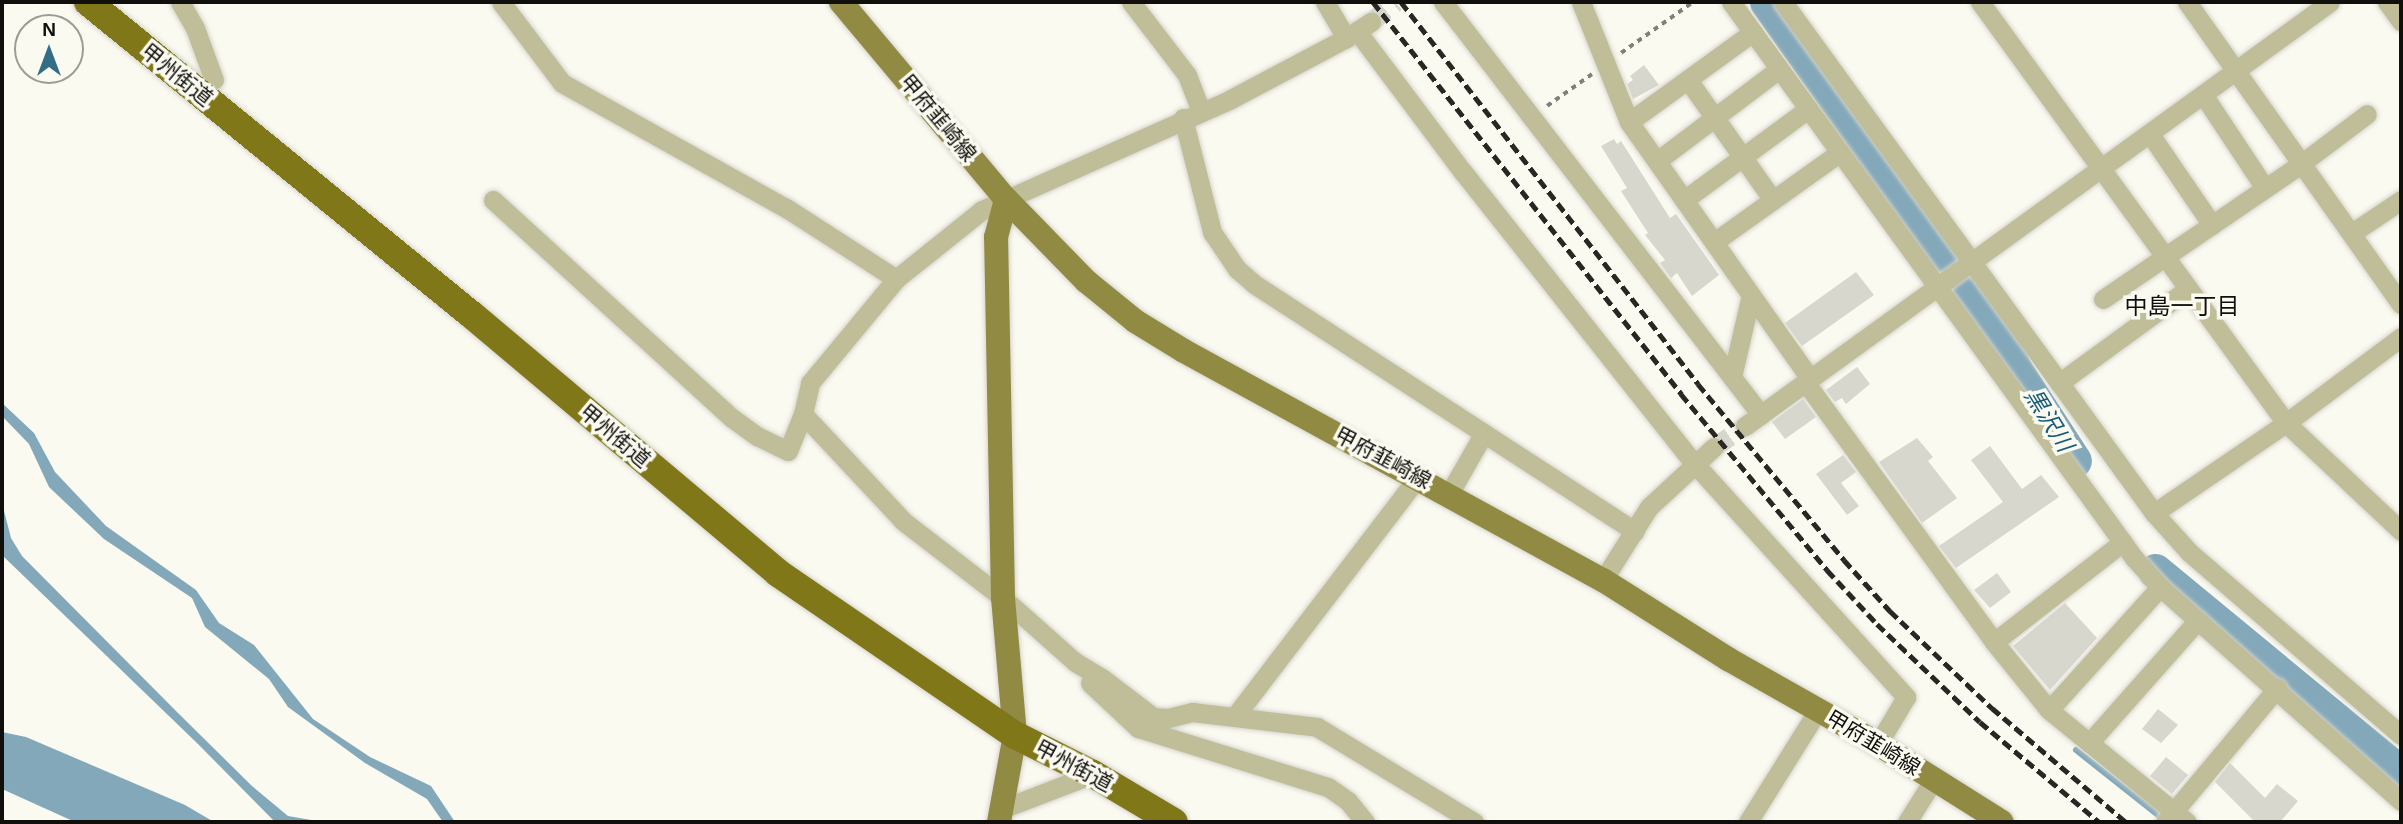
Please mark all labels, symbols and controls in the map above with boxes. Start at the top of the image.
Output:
north arrow [14,14,84,84]
text: N [42,19,56,40]
street label: 甲州街道 [136,39,218,111]
street label: 甲府韮崎線 [895,70,981,166]
district label: 中島一丁目 [2125,292,2239,320]
water label: 黒沢川 [2019,383,2079,457]
street label: 甲州街道 [575,399,655,473]
street label: 甲府韮崎線 [1331,422,1435,494]
street label: 甲府韮崎線 [1822,705,1924,781]
street label: 甲州街道 [1031,735,1117,797]

